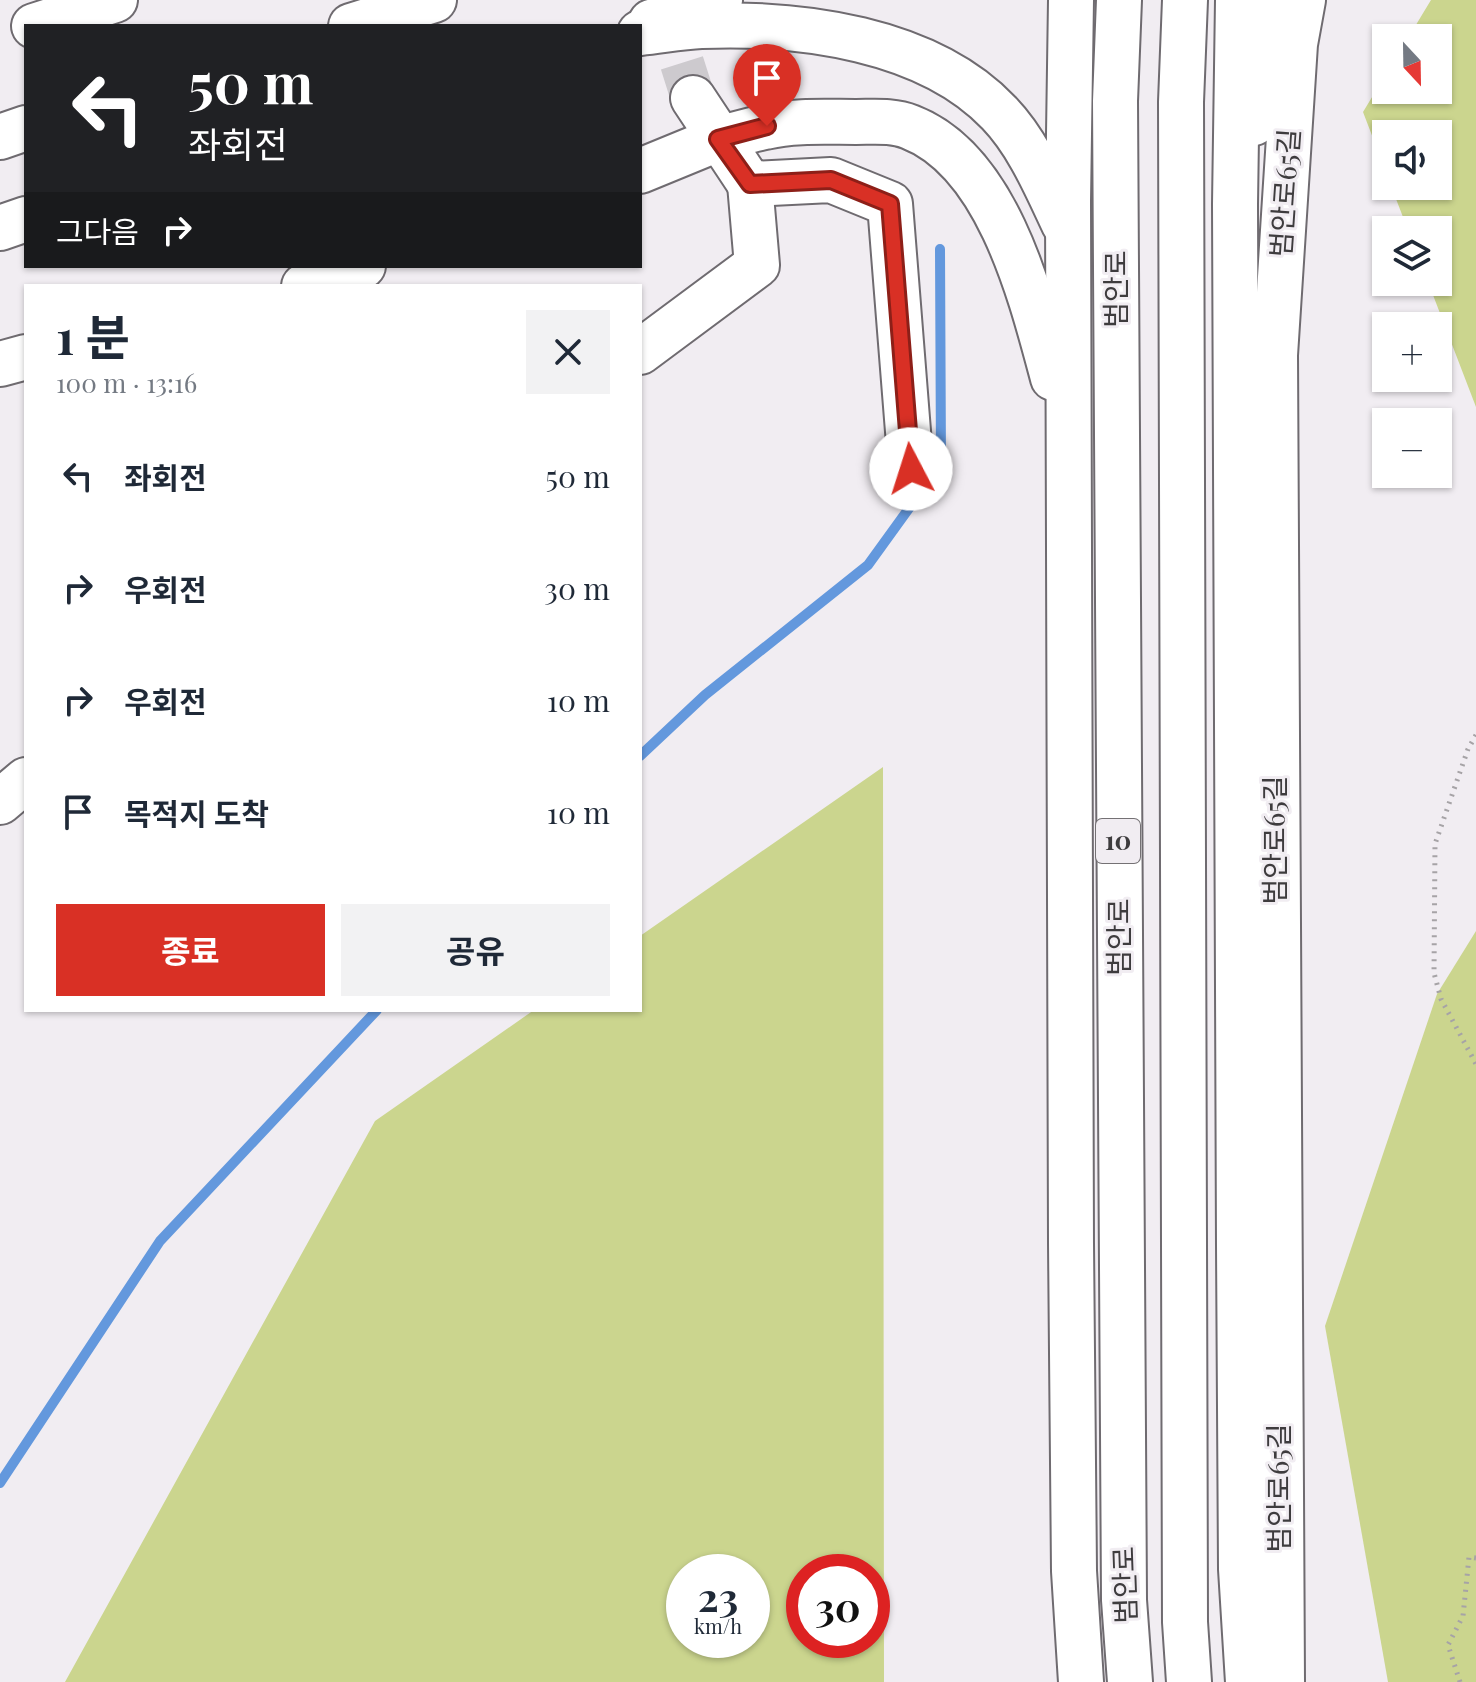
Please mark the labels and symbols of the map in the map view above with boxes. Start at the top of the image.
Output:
north arrow [1372,24,1452,104]
pin [733,44,801,126]
street label: 범안로65길 [1261,127,1306,259]
street label: 범안로 [1096,250,1133,328]
position arrow [869,427,953,511]
street label: 범안로65길 [1255,775,1292,905]
road number: 10 [1096,819,1140,863]
street label: 범안로 [1099,898,1136,976]
street label: 범안로65길 [1259,1423,1296,1553]
street label: 범안로 [1104,1546,1143,1624]
speed limit sign: 30 [786,1554,890,1658]

